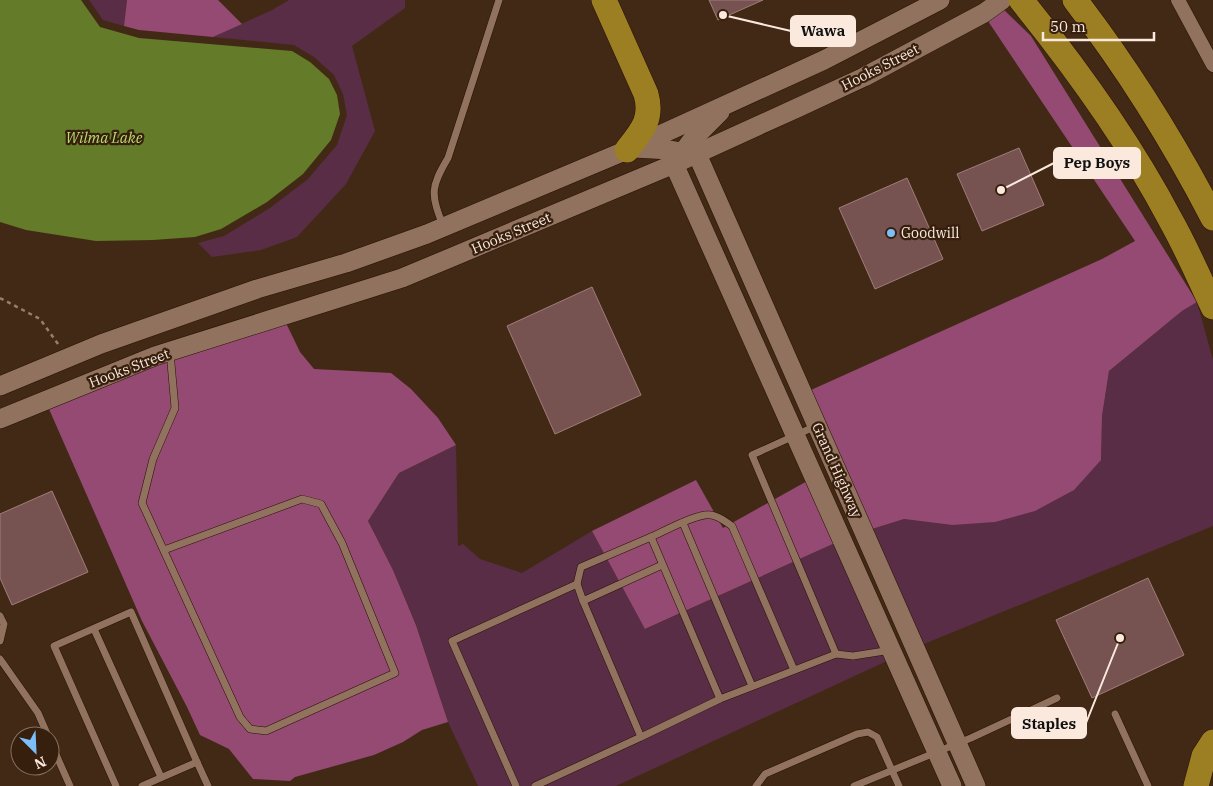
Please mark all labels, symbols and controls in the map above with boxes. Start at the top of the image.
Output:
scale bar [1043,10,1154,42]
callout: Wawa [791,16,855,46]
text: 50 m [1050,17,1086,36]
text: Wawa [801,21,846,40]
street label: Hooks Street [838,40,922,94]
water label: Wilma Lake [66,128,143,147]
callout: Pep Boys [1054,148,1140,178]
text: Pep Boys [1064,153,1130,172]
street label: Hooks Street [469,208,553,258]
place label: Goodwill [901,224,959,242]
marker: Goodwill [885,227,897,239]
street label: Hooks Street [86,344,172,392]
street label: Grand Highway [808,420,866,521]
callout: Staples [1012,708,1086,738]
text: Staples [1022,714,1076,733]
north arrow [10,726,60,776]
text: N [32,752,49,773]

